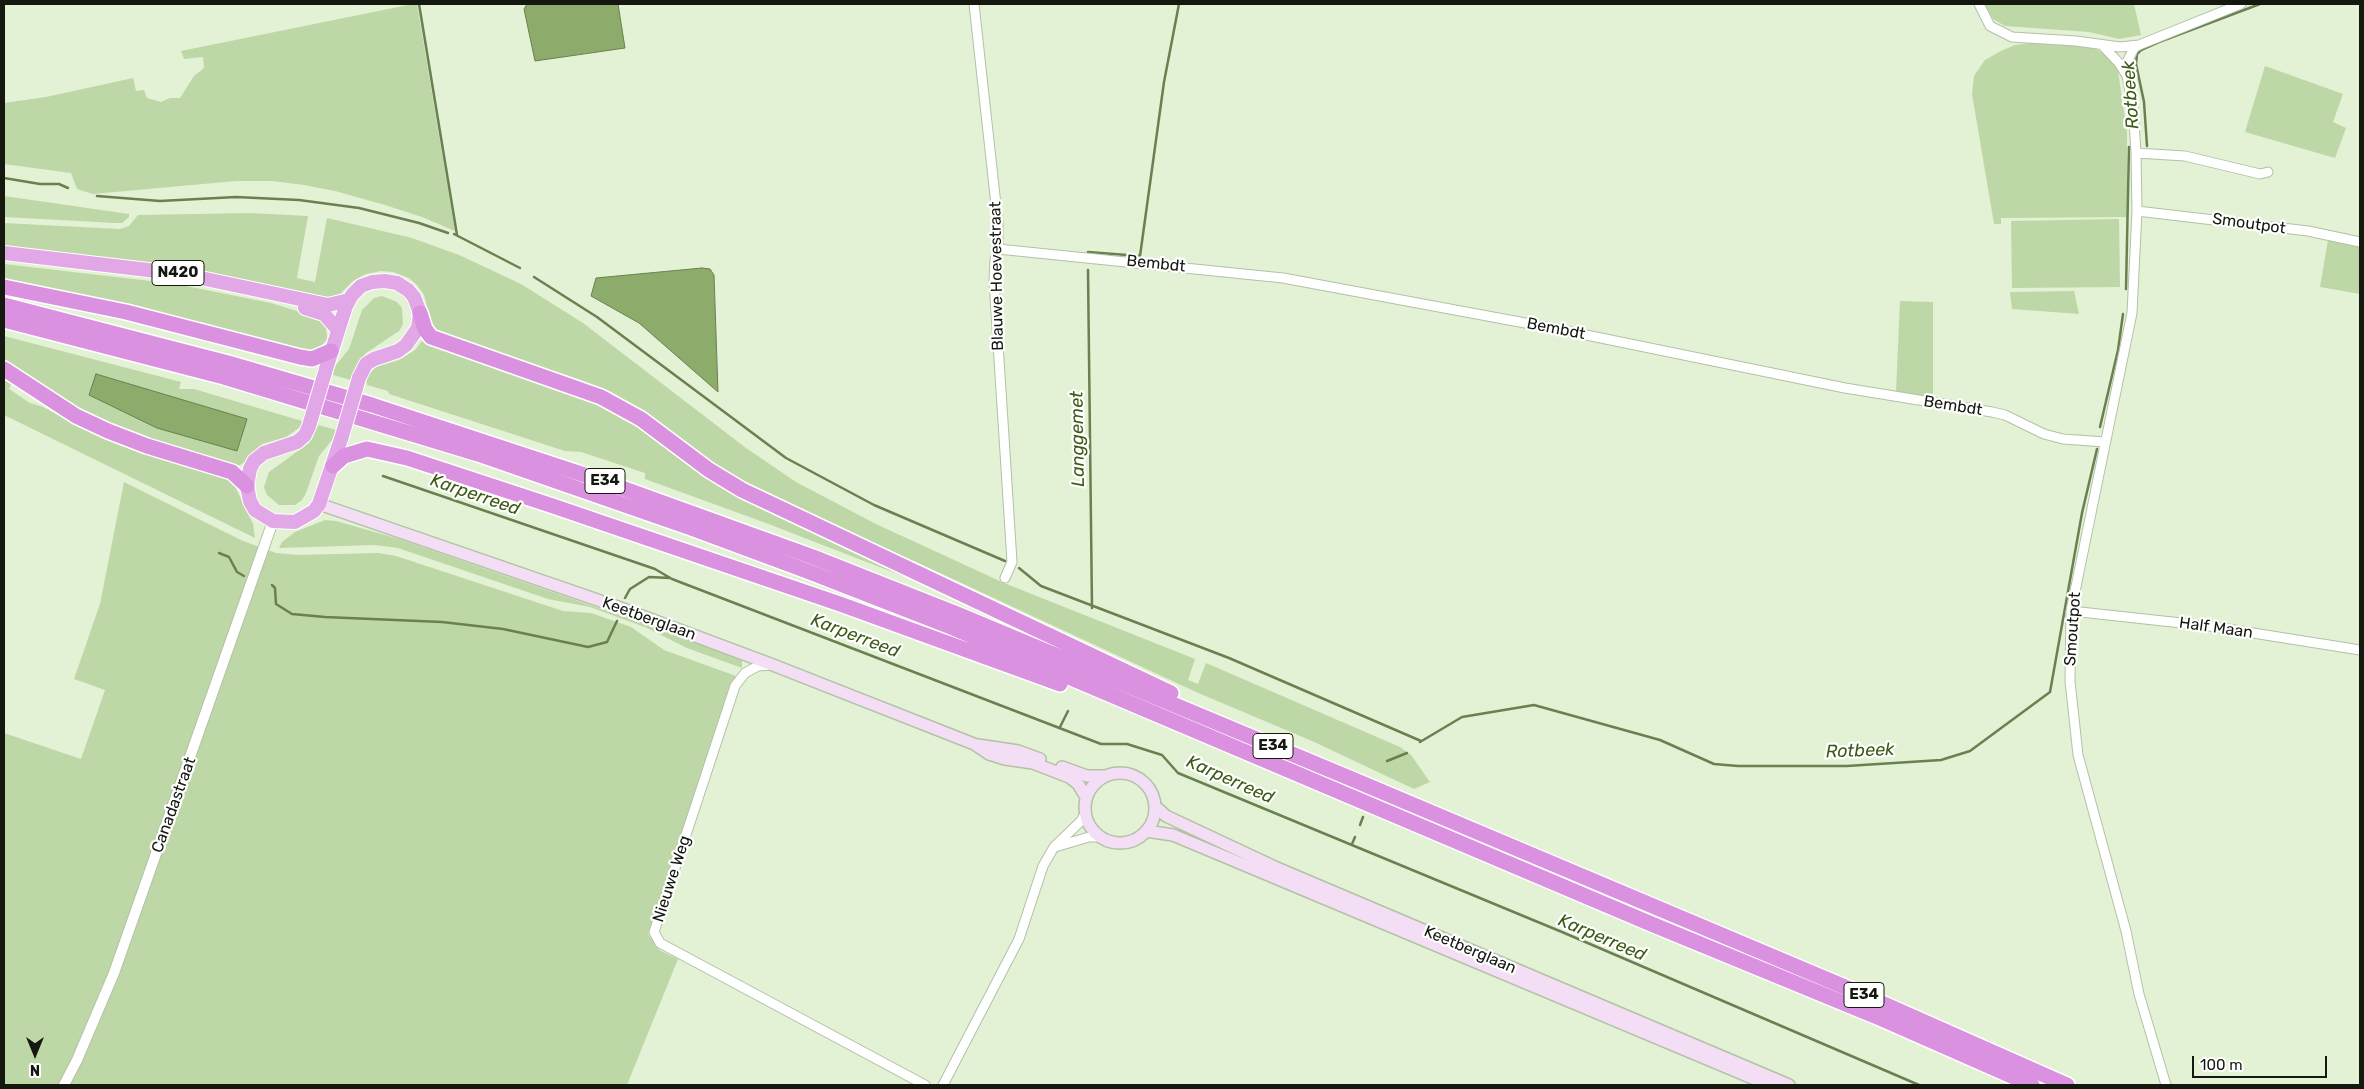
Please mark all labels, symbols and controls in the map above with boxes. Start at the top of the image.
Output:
water label: Rotbeek [2118,60,2144,130]
street label: Blauwe Hoevestraat [986,201,1008,351]
street label: Smoutpot [2211,209,2287,239]
street label: Bembdt [1126,251,1186,277]
road number: N420 [152,260,204,286]
street label: Bembdt [1525,314,1587,344]
water label: Langgemet [1066,391,1090,487]
street label: Bembdt [1922,392,1984,420]
road number: E34 [585,468,625,494]
water label: Karperreed [427,470,523,520]
street label: Smoutpot [2061,591,2085,667]
street label: Keetberglaan [599,593,699,645]
water label: Karperreed [808,609,902,663]
street label: Half Maan [2178,613,2254,643]
road number: E34 [1253,734,1293,758]
water label: Rotbeek [1825,739,1895,763]
water label: Karperreed [1183,751,1277,809]
street label: Canadastraat [148,754,200,856]
street label: Nieuwe Weg [649,833,695,925]
water label: Karperreed [1555,910,1649,966]
street label: Keetberglaan [1421,922,1519,978]
road number: E34 [1844,982,1884,1008]
north arrow [10,1029,60,1079]
scale bar [2194,1046,2329,1078]
text: 100 m [2200,1056,2242,1074]
text: N [30,1061,40,1078]

